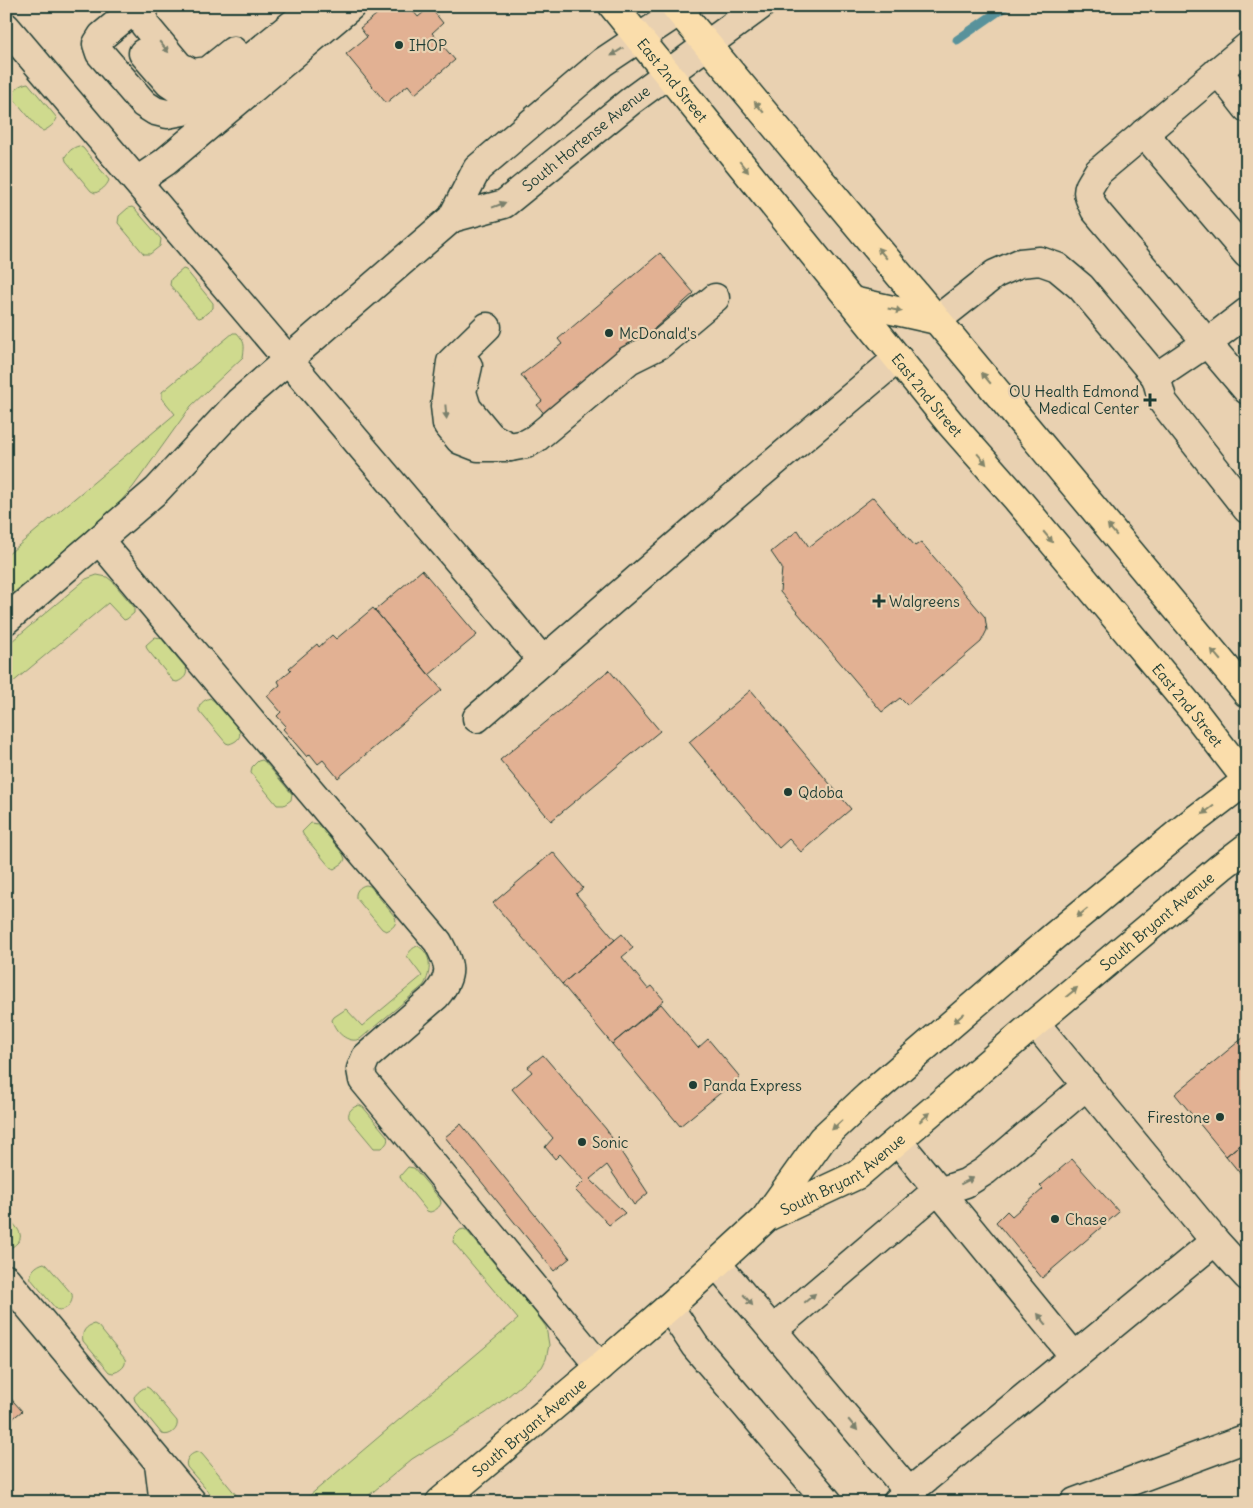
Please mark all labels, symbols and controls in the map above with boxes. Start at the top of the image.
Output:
street label: East 2nd Street [633,34,712,126]
place label: IHOP [409,36,447,55]
marker: IHOP [393,39,405,51]
one-way arrow [158,41,169,54]
one-way arrow [610,47,624,57]
street label: South Hortense Avenue [518,81,653,195]
one-way arrow [753,100,764,113]
one-way arrow [738,160,750,172]
one-way arrow [492,201,507,209]
one-way arrow [876,248,888,260]
one-way arrow [887,306,902,314]
place label: McDonald's [619,324,697,343]
marker: McDonald's [603,327,615,339]
street label: East 2nd Street [888,349,967,440]
one-way arrow [980,373,992,385]
place label: OU Health Edmond Medical Center [1009,382,1139,418]
marker: OU Health Edmond Medical Center [1143,393,1157,407]
one-way arrow [442,404,450,420]
one-way arrow [977,453,988,466]
one-way arrow [1107,524,1118,537]
one-way arrow [1043,530,1054,543]
place label: Walgreens [889,592,960,611]
marker: Walgreens [873,595,885,607]
one-way arrow [1211,649,1222,661]
street label: East 2nd Street [1148,659,1227,751]
place label: Qdoba [798,783,844,802]
marker: Qdoba [782,786,794,798]
one-way arrow [1202,804,1215,815]
street label: South Bryant Avenue [1096,868,1218,974]
one-way arrow [1076,907,1089,918]
one-way arrow [1065,986,1078,997]
one-way arrow [953,1012,965,1024]
place label: Panda Express [703,1076,802,1095]
marker: Panda Express [687,1079,699,1091]
place label: Firestone [1147,1108,1210,1127]
marker: Firestone [1214,1111,1226,1123]
one-way arrow [918,1112,931,1123]
one-way arrow [831,1119,843,1131]
street label: South Bryant Avenue [777,1129,908,1219]
place label: Sonic [592,1133,629,1152]
marker: Sonic [576,1136,588,1148]
one-way arrow [960,1177,974,1185]
place label: Chase [1065,1210,1107,1229]
marker: Chase [1049,1213,1061,1225]
one-way arrow [803,1293,816,1304]
one-way arrow [742,1294,754,1306]
one-way arrow [1037,1313,1048,1326]
street label: South Bryant Avenue [468,1374,590,1481]
one-way arrow [847,1418,858,1431]

